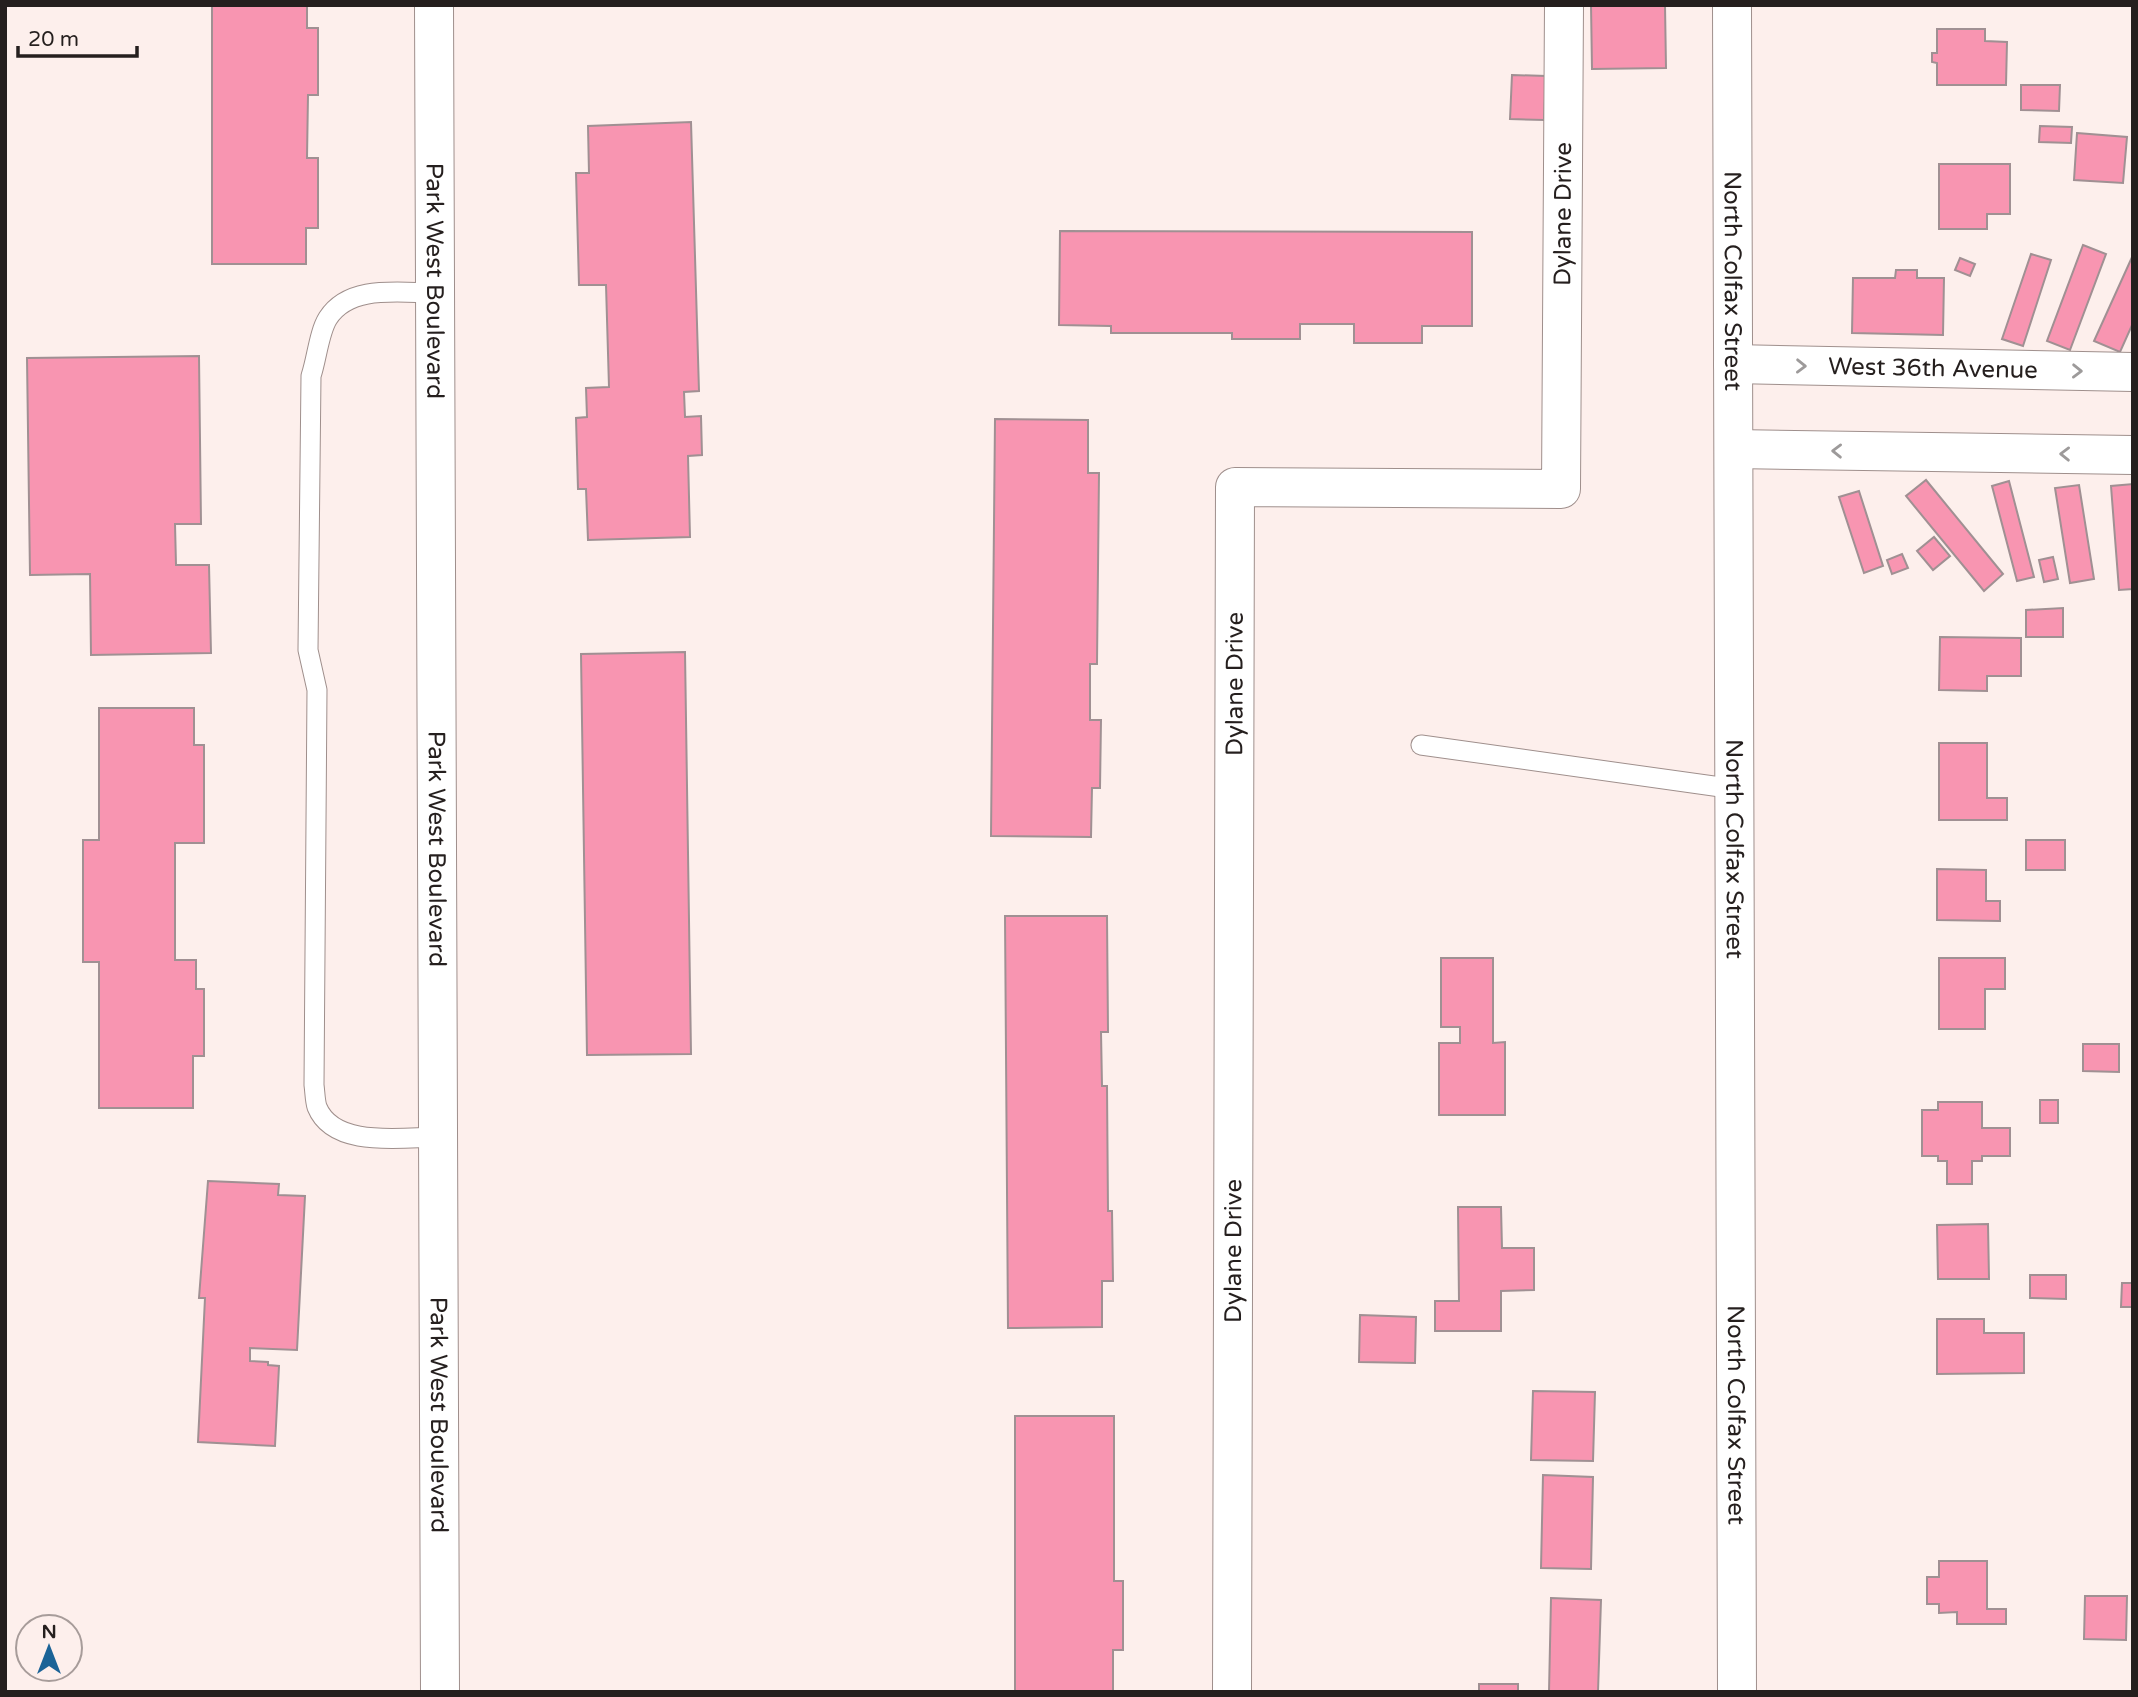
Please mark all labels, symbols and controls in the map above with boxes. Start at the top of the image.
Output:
scale bar [18,14,136,58]
text: 20 m [28,27,79,52]
street label: Dylane Drive [1548,142,1578,286]
street label: Park West Boulevard [420,163,450,399]
street label: North Colfax Street [1718,171,1748,391]
street label: West 36th Avenue [1828,351,2038,385]
one-way arrow [1796,358,1807,373]
one-way arrow [2072,363,2083,378]
one-way arrow [1831,443,1842,459]
one-way arrow [2059,446,2069,462]
street label: Dylane Drive [1220,612,1249,756]
street label: Park West Boulevard [422,731,452,967]
street label: North Colfax Street [1720,739,1749,959]
street label: Dylane Drive [1218,1179,1248,1323]
street label: Park West Boulevard [424,1297,454,1533]
street label: North Colfax Street [1721,1305,1751,1525]
north arrow [14,1613,84,1683]
text: N [41,1621,57,1643]

